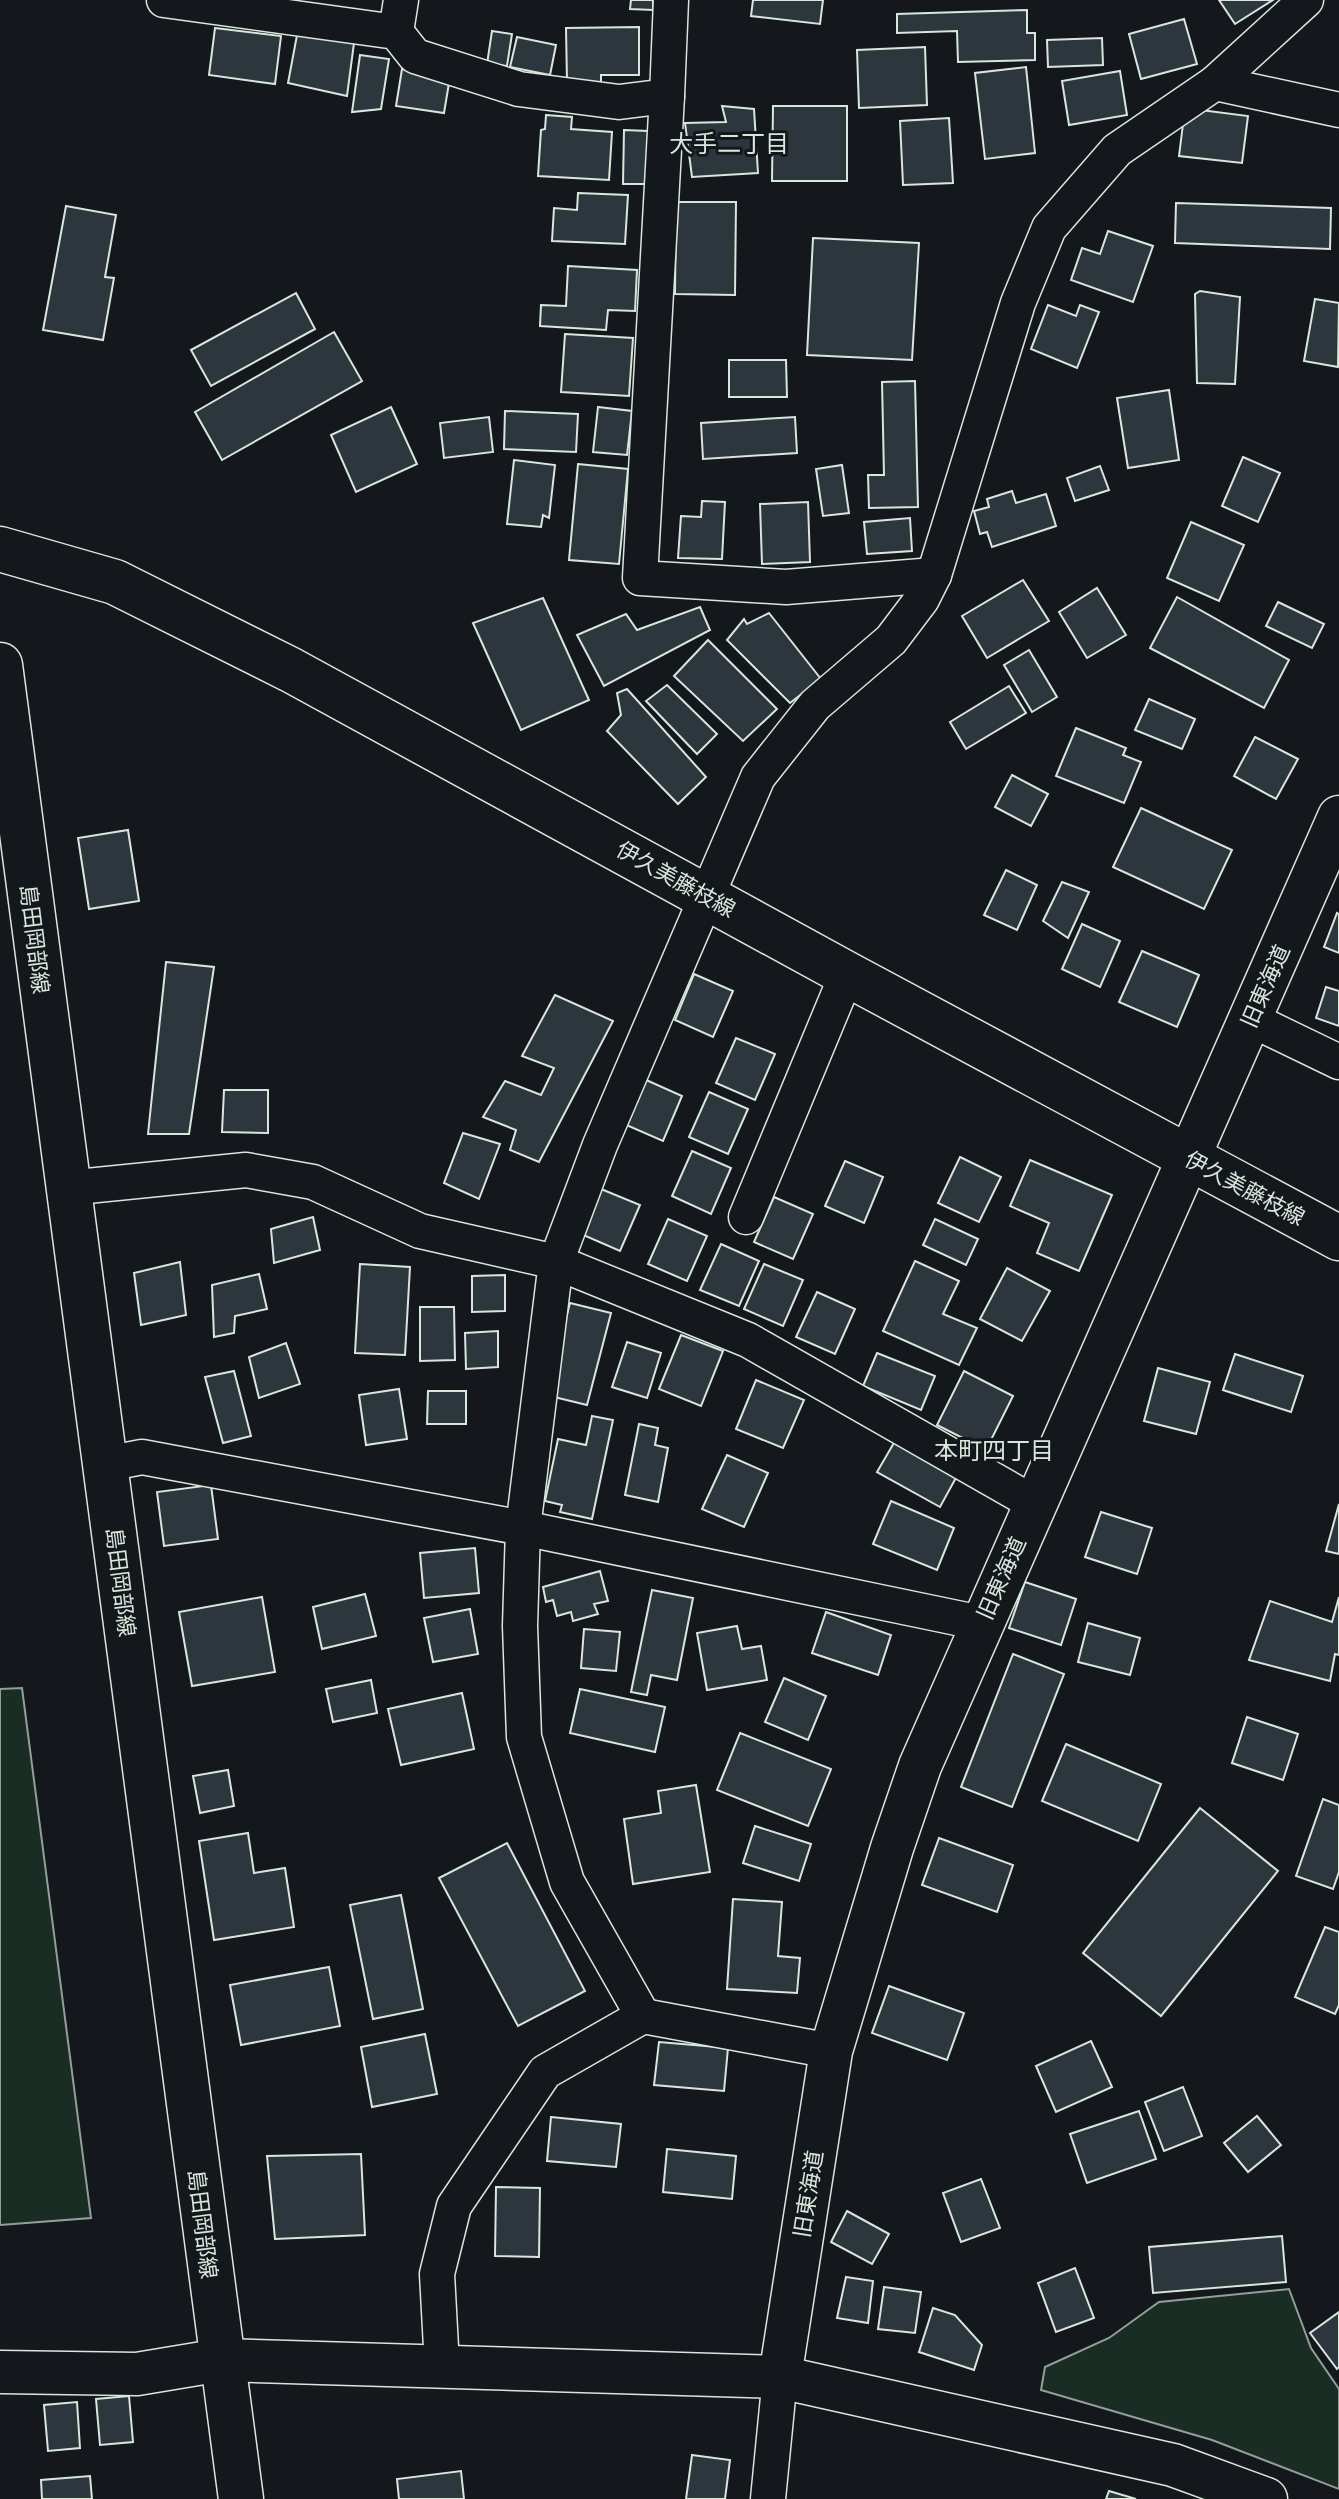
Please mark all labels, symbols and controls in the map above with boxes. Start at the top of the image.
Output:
district label: 大手二丁目 [669,126,789,161]
street label: 伊久美藤枝線 [611,833,741,925]
street label: 島田岡部線 [12,882,58,996]
street label: 旧東海道 [1232,939,1298,1033]
street label: 伊久美藤枝線 [1179,1143,1311,1233]
district label: 本町四丁目 [934,1433,1054,1468]
street label: 島田岡部線 [98,1525,144,1639]
street label: 旧東海道 [968,1531,1034,1625]
street label: 旧東海道 [785,2148,831,2240]
street label: 島田岡部線 [180,2167,226,2281]

